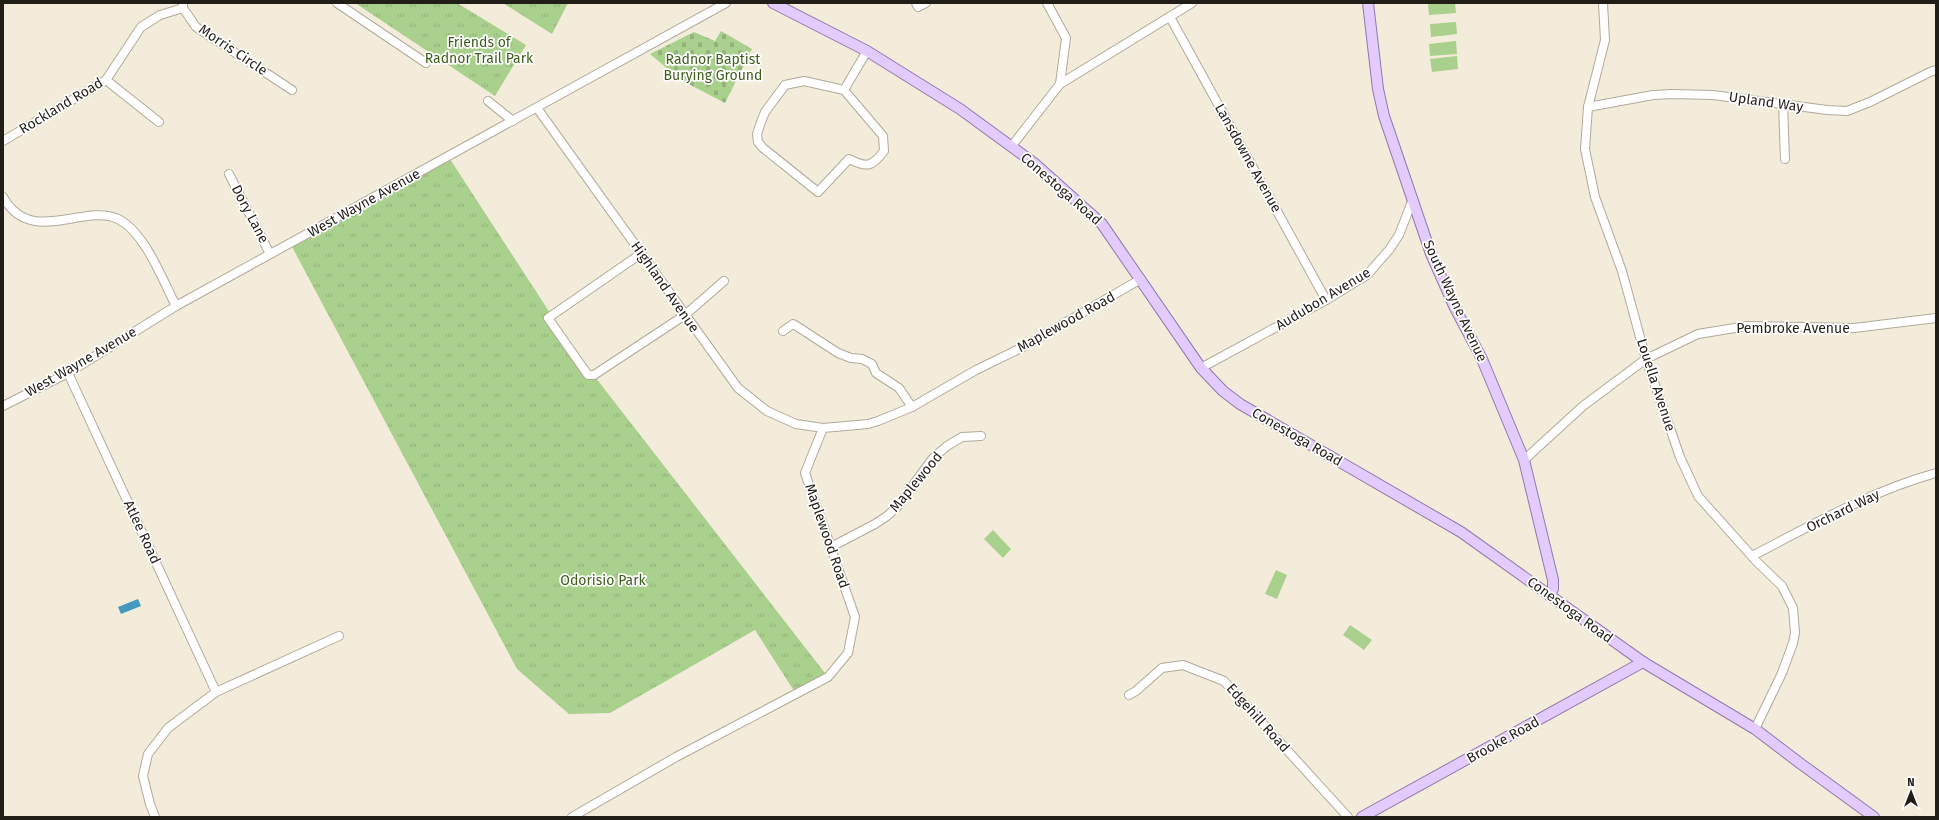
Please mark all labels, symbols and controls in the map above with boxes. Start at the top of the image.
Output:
street label: Morris Circle [195,21,271,79]
park label: Friends of Radnor Trail Park [425,34,534,67]
park label: Radnor Baptist Burying Ground [664,51,762,84]
street label: Rockland Road [16,74,106,138]
street label: Upland Way [1728,88,1804,116]
street label: Lansdowne Avenue [1211,101,1285,215]
street label: Conestoga Road [1017,149,1105,229]
street label: West Wayne Avenue [305,165,423,241]
street label: Dory Lane [228,182,272,246]
street label: South Wayne Avenue [1419,237,1491,365]
street label: Highland Avenue [627,238,703,336]
street label: Audubon Avenue [1273,264,1373,334]
street label: Maplewood Road [1014,288,1118,356]
street label: Pembroke Avenue [1736,320,1850,337]
street label: West Wayne Avenue [22,323,140,401]
street label: Louella Avenue [1633,336,1679,434]
street label: Conestoga Road [1249,404,1345,470]
street label: Maplewood [886,448,946,516]
street label: Maplewood Road [801,482,853,590]
street label: Orchard Way [1803,486,1883,536]
street label: Atlee Road [120,497,164,567]
park label: Odorisio Park [560,572,647,589]
street label: Conestoga Road [1524,573,1616,647]
street label: Edgehill Road [1223,680,1293,756]
street label: Brooke Road [1464,713,1542,767]
north arrow [1891,772,1931,812]
text: N [1907,776,1915,789]

